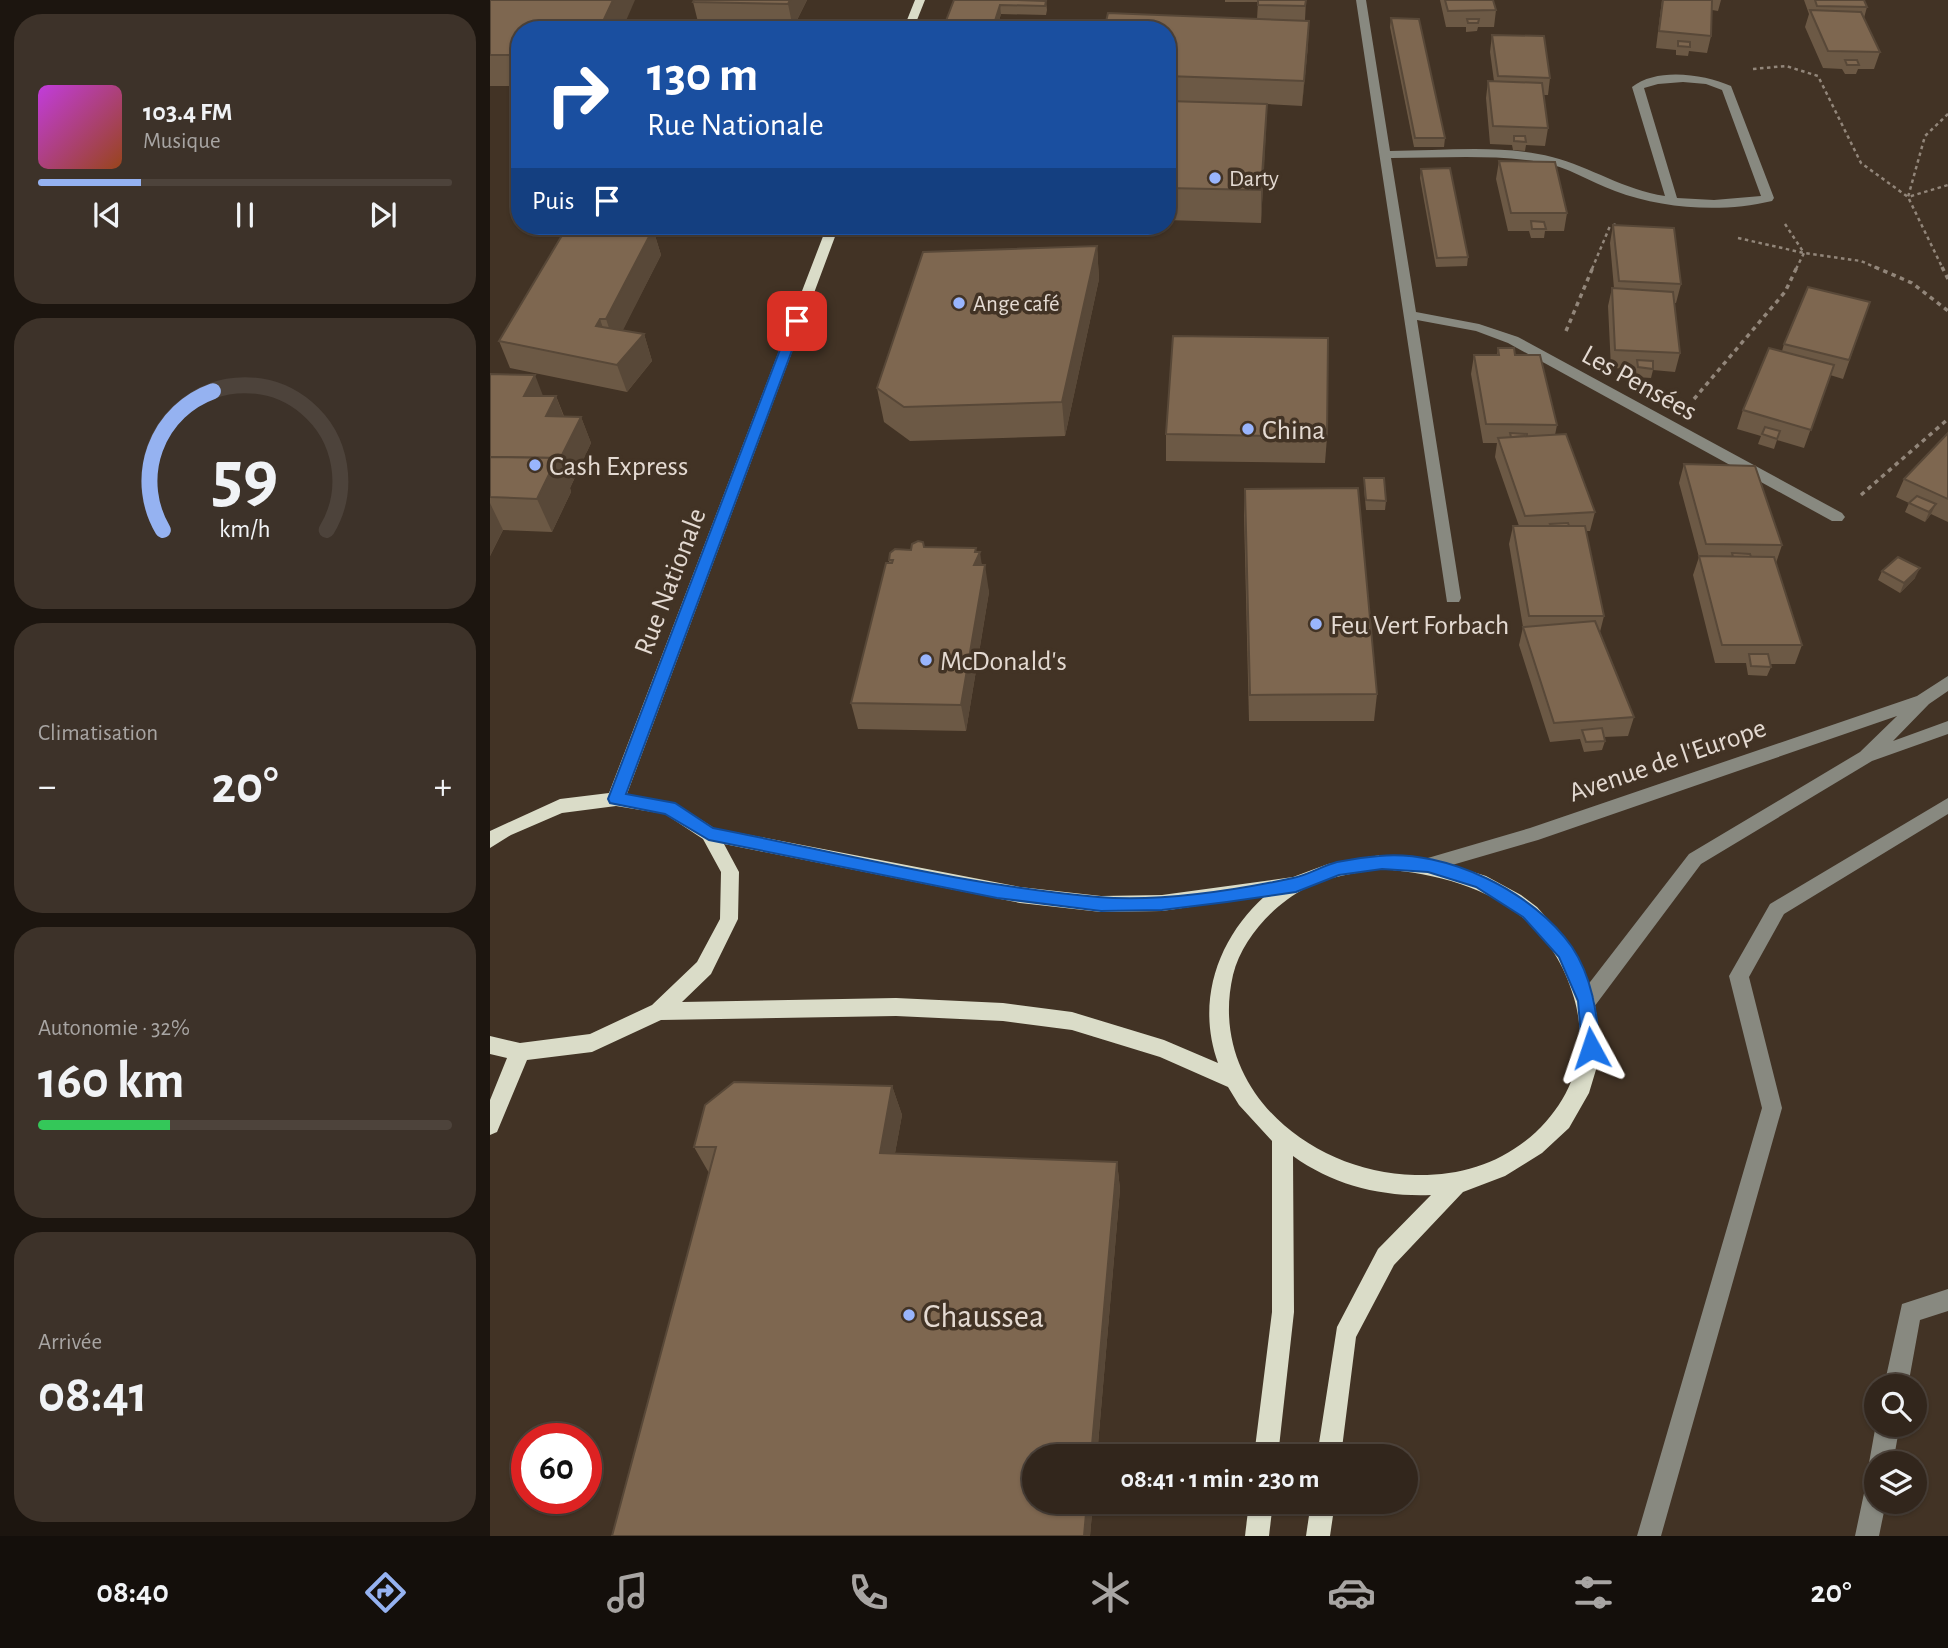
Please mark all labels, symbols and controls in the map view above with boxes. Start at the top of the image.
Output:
icon: right [532,49,623,140]
text: 130 m [647,51,758,100]
text: 103.4 FM [143,99,232,125]
text: Rue Nationale [647,109,824,141]
text: Musique [143,130,221,153]
place label: Darty [1229,168,1279,191]
marker: Darty [1207,170,1223,186]
icon: arrive [588,182,626,220]
text: Puis [532,188,574,214]
icon: previous [88,196,126,234]
icon: pause [226,196,264,234]
icon: next [364,196,402,234]
pin [767,291,827,351]
place label: Ange café [973,293,1060,316]
marker: Ange café [951,295,967,311]
icon: arrive [778,302,816,340]
street label: Les Pensées [1577,341,1701,427]
place label: China [1262,417,1325,445]
marker: China [1240,421,1256,437]
text: 59 [212,442,278,515]
place label: Cash Express [549,453,688,481]
marker: Cash Express [527,457,543,473]
street label: Rue Nationale [630,505,712,659]
text: km/h [219,516,271,541]
place label: Feu Vert Forbach [1330,612,1509,640]
marker: Feu Vert Forbach [1308,616,1324,632]
place label: McDonald's [940,648,1067,676]
marker: McDonald's [918,652,934,668]
street label: Avenue de l'Europe [1565,714,1770,808]
text: Climatisation [38,722,158,745]
text: 20° [212,760,278,812]
text: − [38,768,56,806]
text: + [434,768,452,806]
position arrow [1554,1011,1628,1085]
text: Autonomie · 32% [38,1017,190,1040]
text: 160 km [38,1055,184,1107]
place label: Chaussea [923,1301,1044,1334]
marker: Chaussea [901,1307,917,1323]
text: Arrivée [38,1331,102,1354]
text: 08:41 [38,1369,148,1421]
map controls [1864,1374,1927,1514]
button: search [1864,1374,1927,1437]
speed limit sign: 60 [511,1423,602,1514]
button: layers [1864,1451,1927,1514]
text: 08:41 · 1 min · 230 m [1120,1466,1320,1492]
icon: directions [361,1568,410,1617]
icon: music [603,1568,652,1617]
icon: phone [844,1568,893,1617]
icon: climate [1086,1568,1135,1617]
icon: car [1327,1568,1376,1617]
icon: filters [1569,1568,1618,1617]
text: 08:40 [96,1576,169,1608]
text: 20° [1811,1576,1852,1608]

